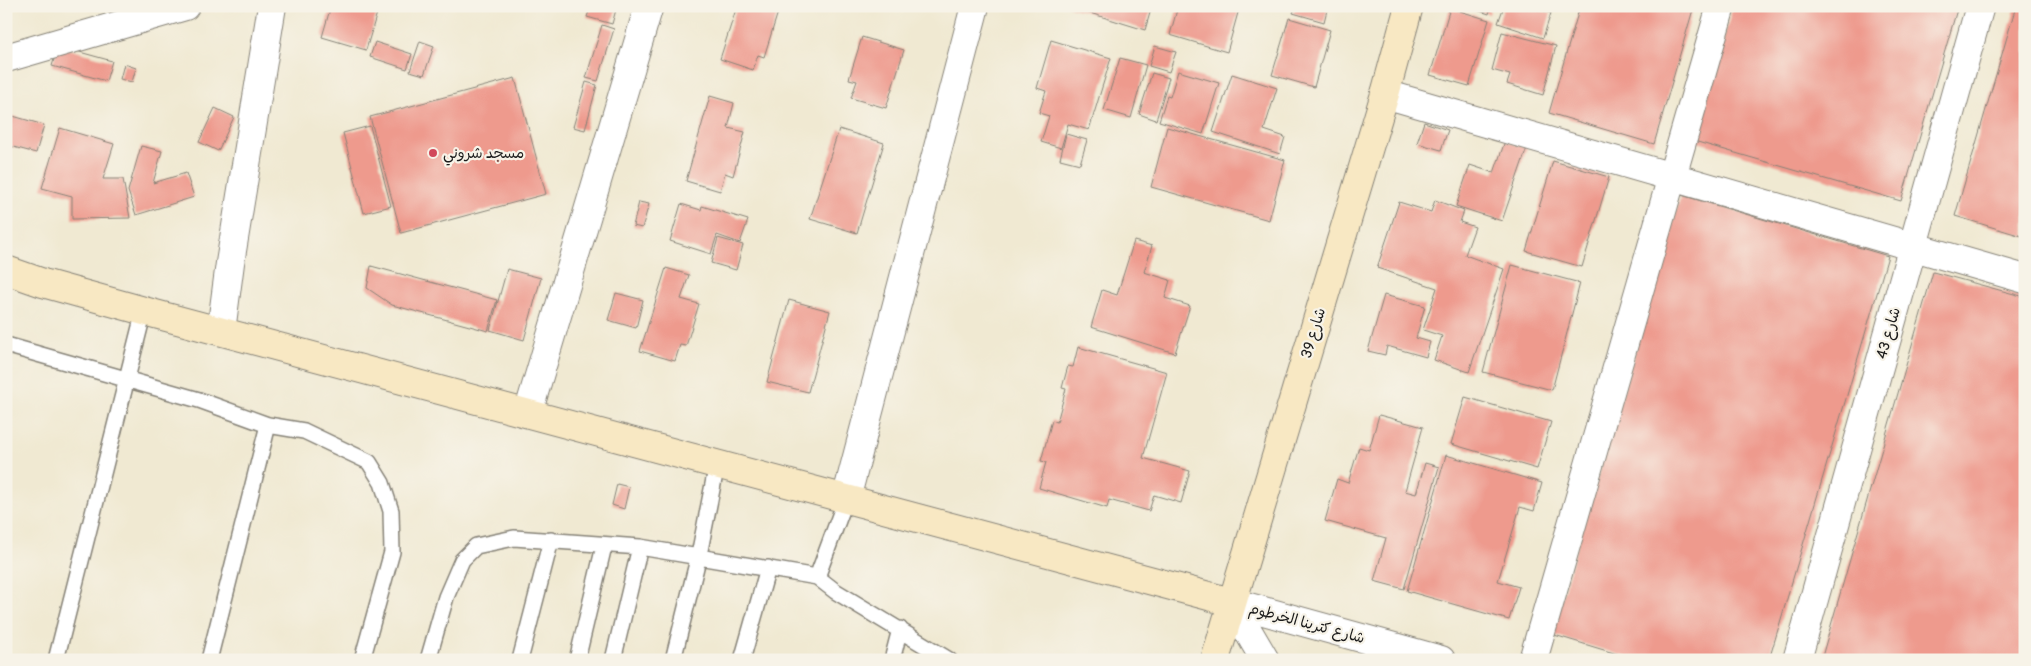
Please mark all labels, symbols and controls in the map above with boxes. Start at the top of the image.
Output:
place label: مسجد شروني [443,144,524,166]
marker: مسجد شروني [427,147,439,159]
street label: شارع 43 [1872,305,1905,361]
street label: شارع 39 [1297,306,1330,361]
street label: شارع كترينا الخرطوم [1246,599,1367,650]

